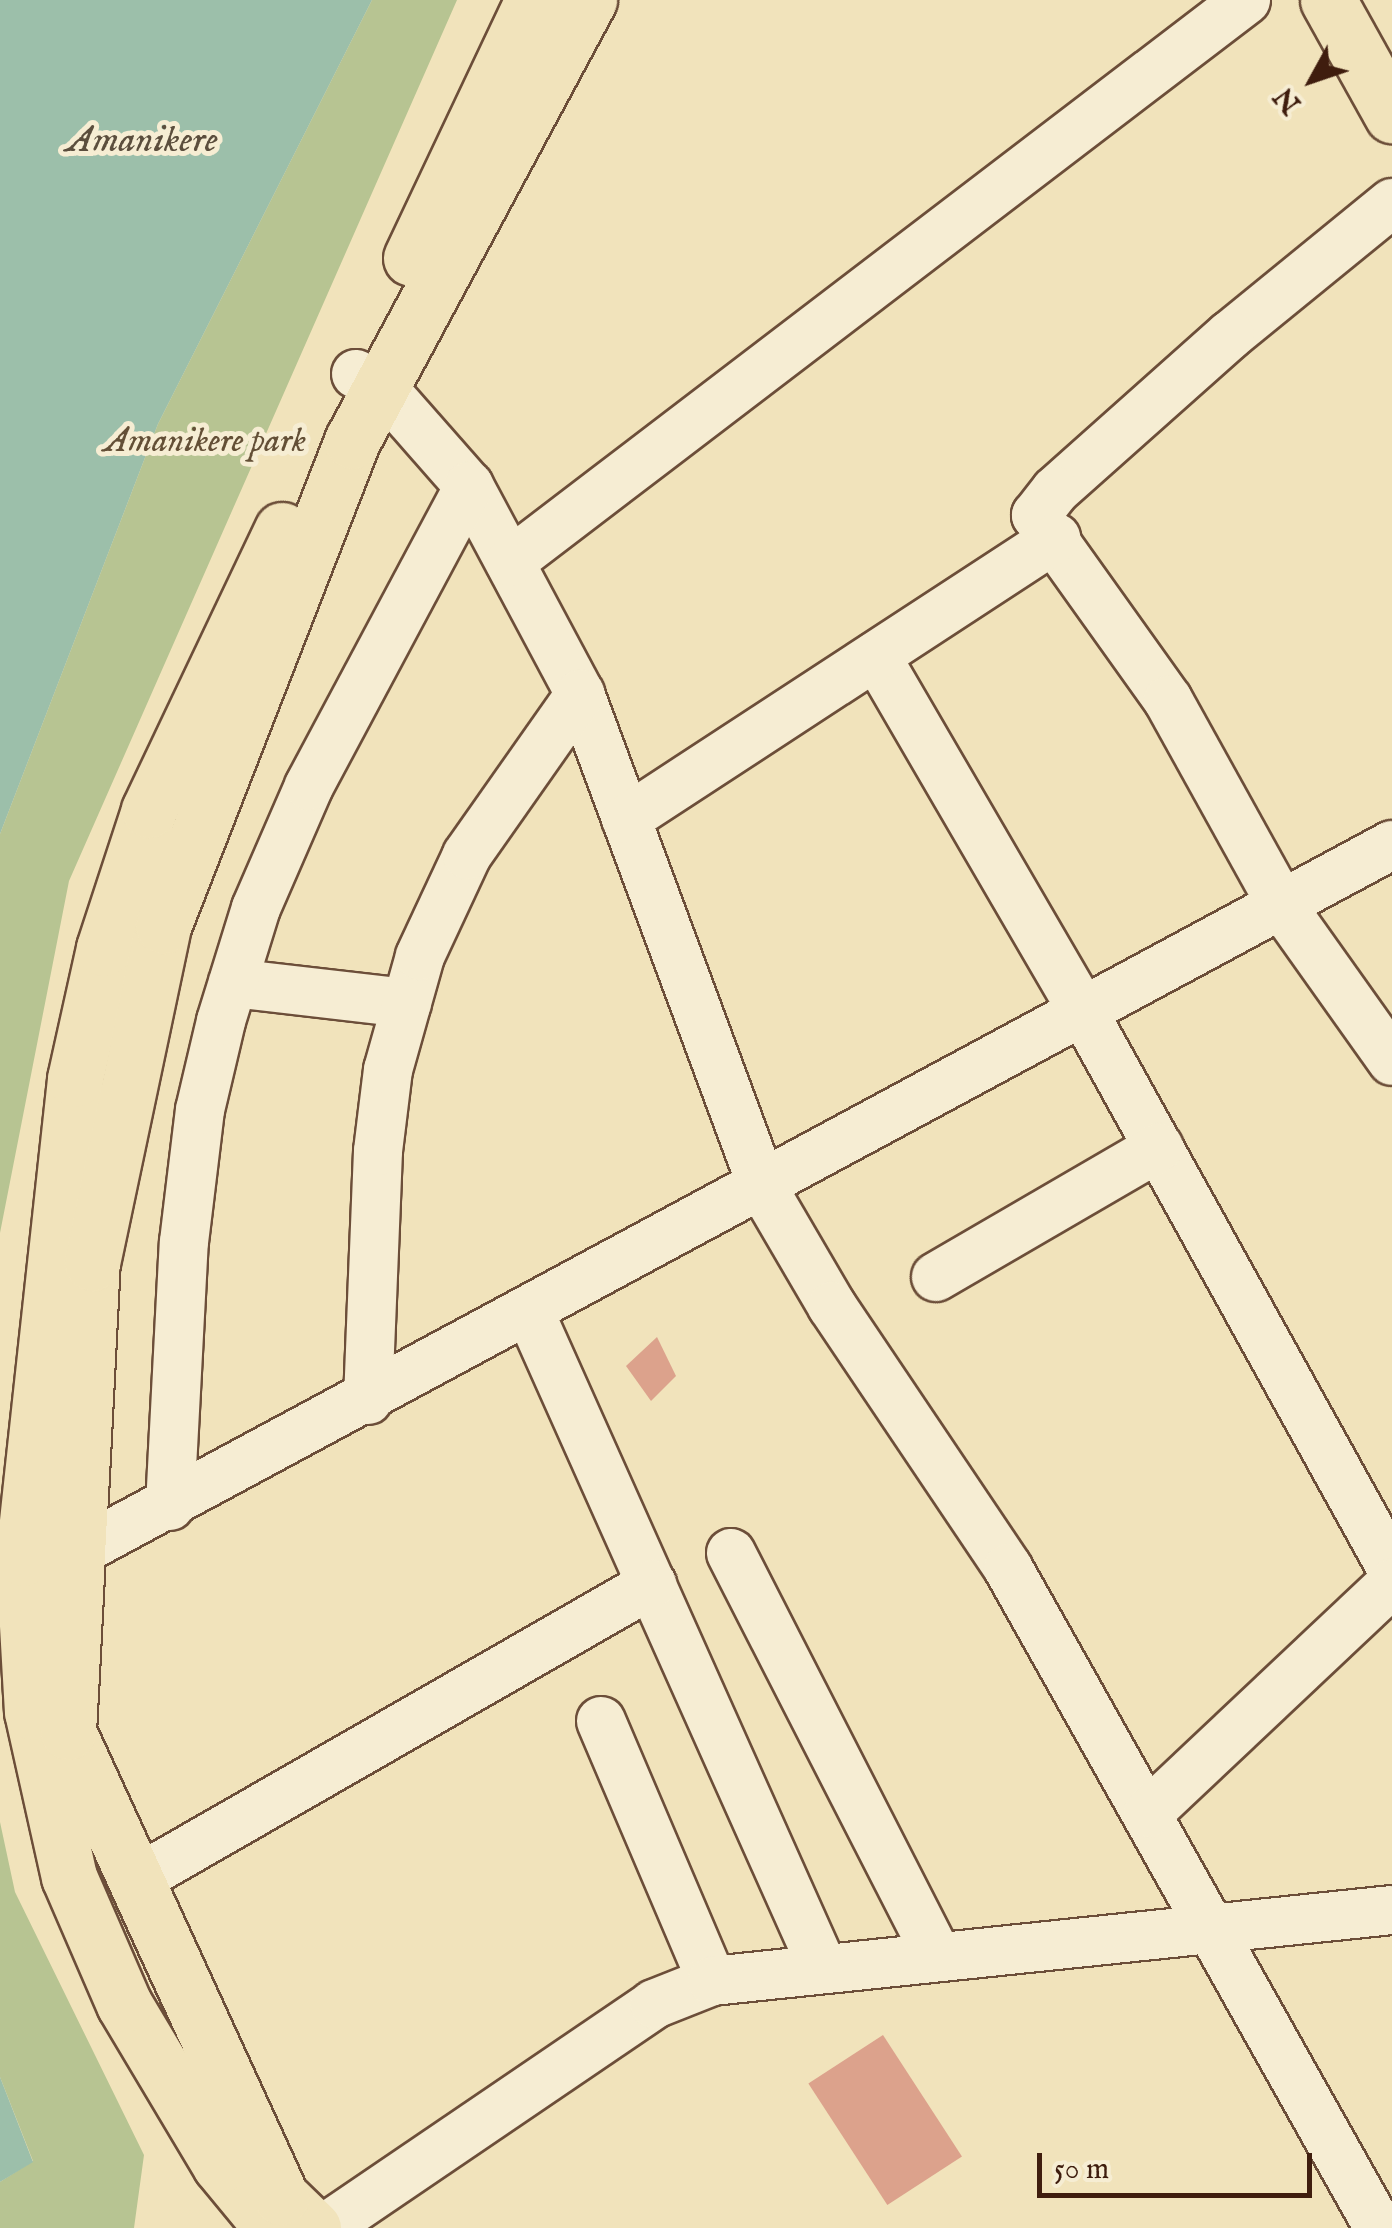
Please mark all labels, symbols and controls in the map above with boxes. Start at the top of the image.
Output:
north arrow [1262,30,1362,130]
text: N [1267,79,1310,120]
water label: Amanikere [66,119,218,165]
park label: Amanikere park [104,421,306,463]
scale bar [1042,2133,1317,2195]
text: 50 m [1054,2151,1109,2189]

